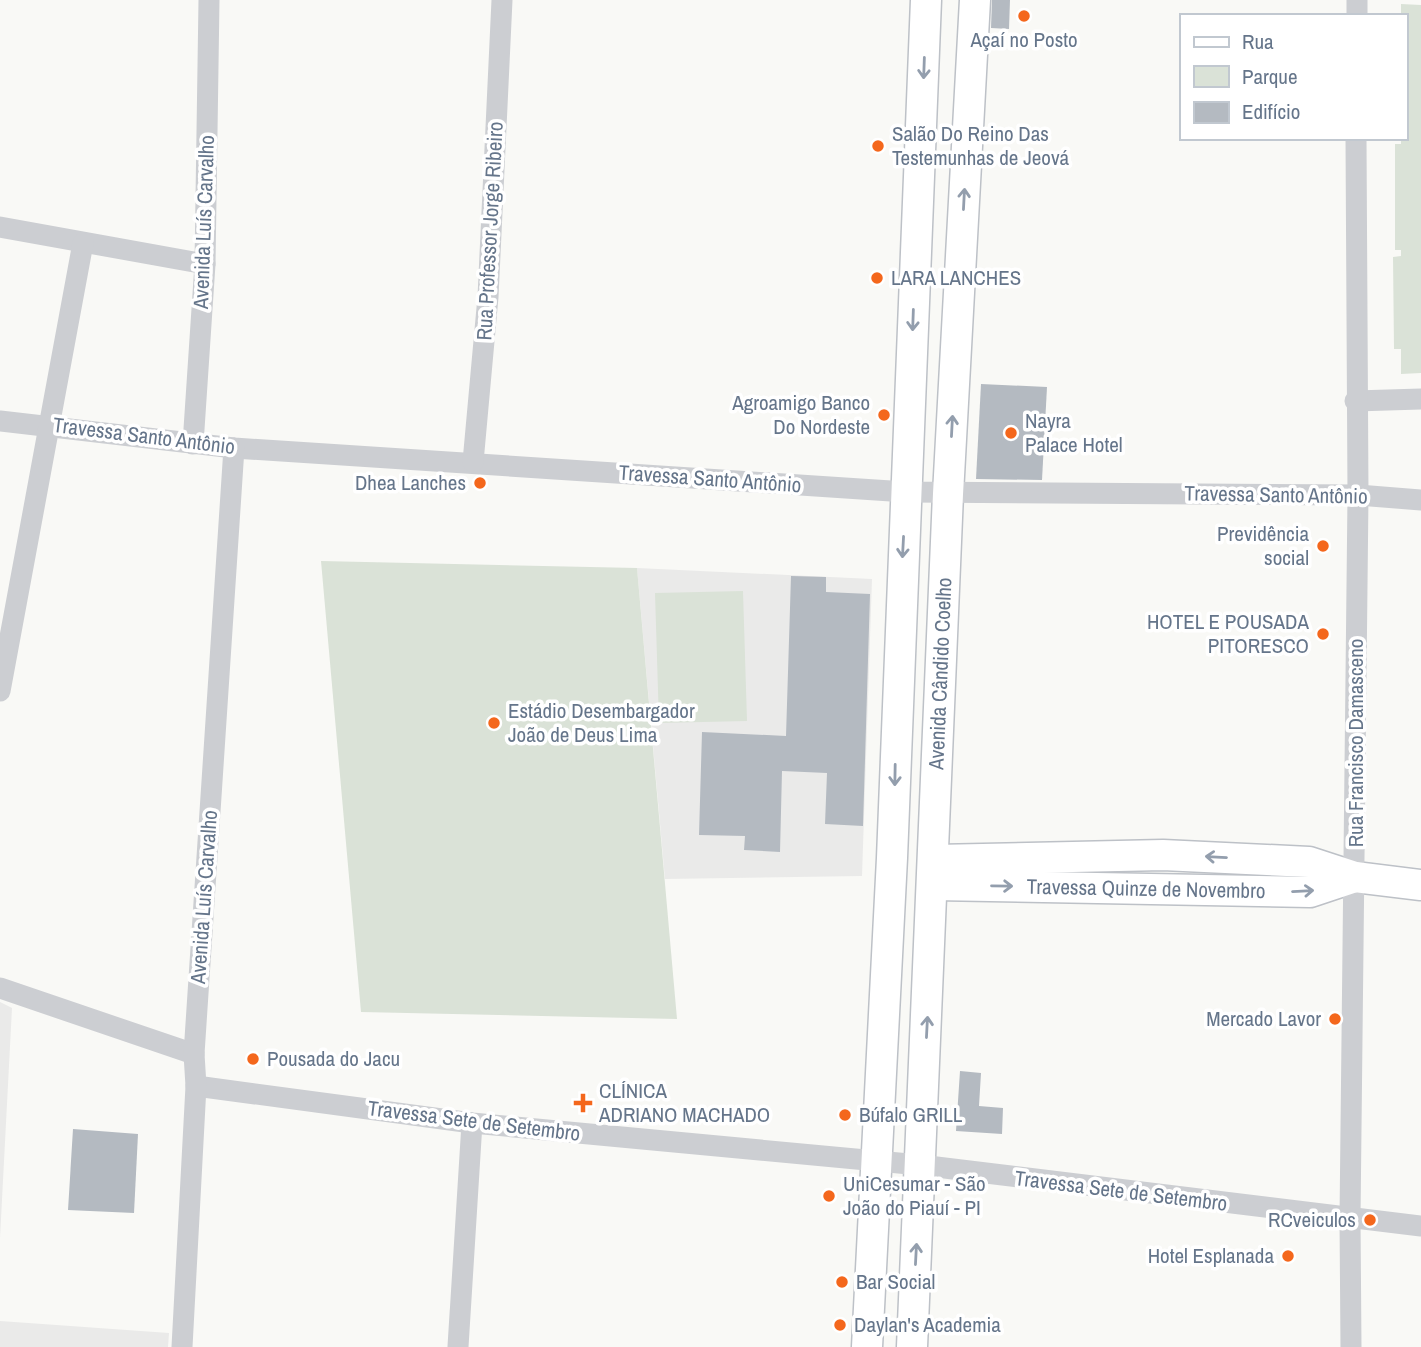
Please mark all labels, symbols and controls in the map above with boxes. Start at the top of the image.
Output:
marker: Açaí no Posto [1016,8,1032,24]
legend [1180,14,1407,140]
place label: Açaí no Posto [969,25,1078,54]
text: Rua [1242,27,1274,56]
one-way arrow [917,56,930,79]
text: Parque [1242,62,1298,91]
text: Edifício [1242,97,1300,126]
place label: Salão Do Reino Das Testemunhas de Jeová [892,119,1070,172]
street label: Rua Professor Jorge Ribeiro [469,121,510,341]
street label: Avenida Luís Carvalho [186,135,221,310]
marker: Salão Do Reino Das Testemunhas de Jeová [870,138,886,154]
one-way arrow [958,188,971,211]
place label: LARA LANCHES [891,263,1021,292]
marker: LARA LANCHES [869,270,885,286]
one-way arrow [906,308,919,331]
place label: Agroamigo Banco Do Nordeste [731,388,870,441]
place label: Nayra Palace Hotel [1025,406,1123,459]
marker: Agroamigo Banco Do Nordeste [876,407,892,423]
street label: Travessa Santo Antônio [51,410,237,461]
one-way arrow [946,415,959,438]
marker: Nayra Palace Hotel [1003,425,1019,441]
street label: Travessa Santo Antônio [618,458,802,499]
place label: Dhea Lanches [355,468,466,497]
marker: Dhea Lanches [472,475,488,491]
street label: Travessa Santo Antônio [1184,478,1368,511]
place label: Previdência social [1217,519,1309,572]
one-way arrow [897,535,910,558]
marker: Previdência social [1315,538,1331,554]
street label: Avenida Cândido Coelho [921,577,958,771]
place label: HOTEL E POUSADA PITORESCO [1147,607,1310,660]
marker: HOTEL E POUSADA PITORESCO [1315,626,1331,642]
street label: Rua Francisco Damasceno [1341,639,1370,847]
place label: Estádio Desembargador João de Deus Lima [508,696,695,749]
marker: Estádio Desembargador João de Deus Lima [486,715,502,731]
one-way arrow [888,763,902,786]
street label: Avenida Luís Carvalho [183,809,224,986]
one-way arrow [1205,851,1228,864]
street label: Travessa Quinze de Novembro [1026,872,1266,905]
one-way arrow [991,879,1014,892]
one-way arrow [1291,884,1314,897]
place label: Mercado Lavor [1206,1004,1321,1033]
marker: Mercado Lavor [1327,1011,1343,1027]
one-way arrow [921,1016,934,1039]
place label: Pousada do Jacu [267,1044,400,1073]
marker: Pousada do Jacu [245,1051,261,1067]
place label: CLÍNICA ADRIANO MACHADO [598,1076,770,1129]
street label: Travessa Sete de Setembro [366,1093,582,1148]
marker: CLÍNICA ADRIANO MACHADO [573,1093,593,1113]
place label: Búfalo GRILL [859,1100,963,1129]
marker: Búfalo GRILL [837,1107,853,1123]
street label: Travessa Sete de Setembro [1013,1163,1229,1218]
place label: UniCesumar - São João do Piauí - PI [843,1169,986,1222]
marker: UniCesumar - São João do Piauí - PI [821,1188,837,1204]
place label: RCveiculos [1268,1205,1356,1234]
marker: RCveiculos [1362,1212,1378,1228]
place label: Hotel Esplanada [1148,1241,1274,1270]
one-way arrow [910,1244,923,1266]
marker: Hotel Esplanada [1280,1248,1296,1264]
place label: Bar Social [856,1267,935,1296]
marker: Bar Social [834,1274,850,1290]
place label: Daylan's Academia [854,1310,1001,1339]
marker: Daylan's Academia [832,1317,848,1333]

